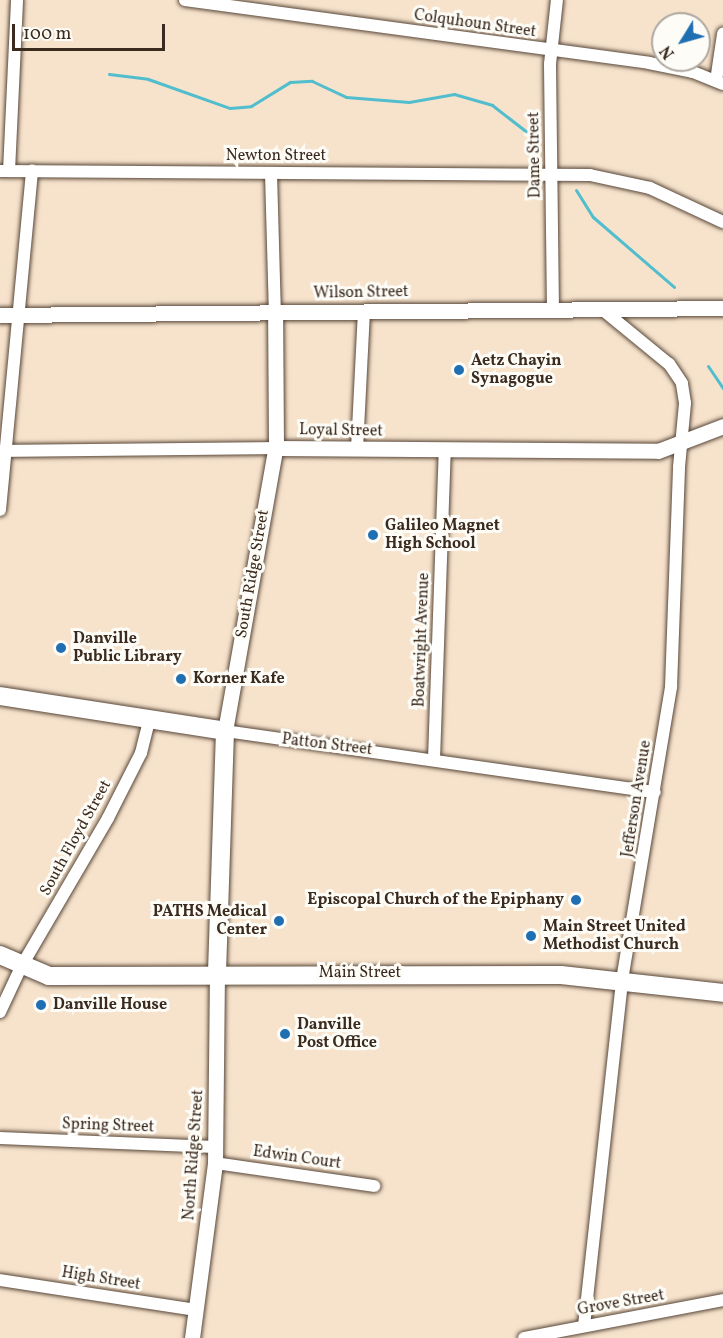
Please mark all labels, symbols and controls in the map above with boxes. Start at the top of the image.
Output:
street label: Colquhoun Street [413,6,537,42]
scale bar [15,12,168,50]
north arrow [651,12,711,72]
text: 100 m [23,22,72,47]
text: N [656,40,681,63]
street label: Dame Street [525,112,545,198]
street label: Newton Street [226,146,326,166]
street label: Wilson Street [313,283,409,303]
place label: Aetz Chayin Synagogue [471,351,562,389]
marker: Aetz Chayin Synagogue [452,363,466,377]
street label: Loyal Street [299,421,383,441]
street label: South Ridge Street [232,508,274,640]
place label: Galileo Magnet High School [385,516,500,554]
marker: Galileo Magnet High School [366,528,380,542]
street label: Boatwright Avenue [410,572,434,708]
place label: Danville Public Library [73,629,182,667]
marker: Danville Public Library [54,641,68,655]
place label: Korner Kafe [193,669,285,689]
marker: Korner Kafe [174,672,188,686]
street label: Patton Street [281,730,373,760]
street label: Jefferson Avenue [618,739,656,859]
street label: South Floyd Street [36,777,116,899]
place label: Episcopal Church of the Epiphany [308,890,564,910]
marker: Episcopal Church of the Epiphany [569,893,583,907]
place label: PATHS Medical Center [153,902,267,940]
marker: PATHS Medical Center [272,914,286,928]
place label: Main Street United Methodist Church [543,917,686,955]
marker: Main Street United Methodist Church [524,929,538,943]
street label: Main Street [319,963,401,983]
place label: Danville House [53,995,167,1015]
marker: Danville House [34,998,48,1012]
place label: Danville Post Office [297,1015,377,1053]
marker: Danville Post Office [278,1027,292,1041]
street label: North Ridge Street [180,1089,208,1221]
street label: Spring Street [62,1115,154,1137]
street label: Edwin Court [252,1142,342,1174]
street label: High Street [60,1263,142,1295]
street label: Grove Street [576,1286,666,1320]

